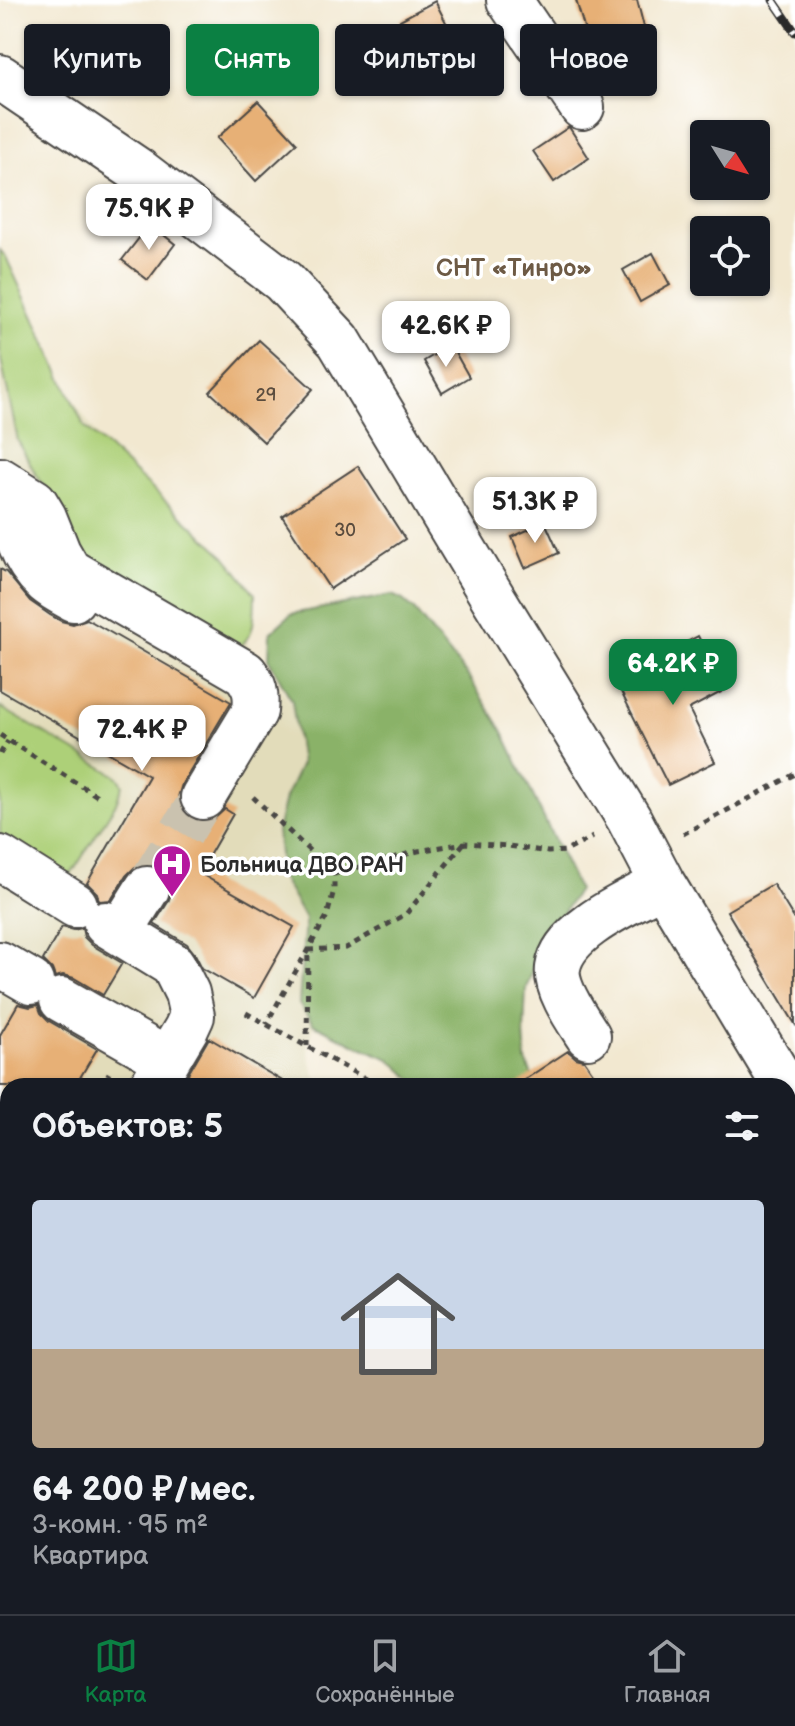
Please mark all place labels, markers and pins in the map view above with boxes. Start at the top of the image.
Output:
pin: 75.9K ₽ [75,184,223,252]
pin: 42.6K ₽ [372,301,520,369]
pin: 51.3K ₽ [461,477,609,545]
pin: 64.2K ₽ [599,639,747,707]
pin: 72.4K ₽ [68,705,216,773]
hospital icon: Больница ДВО РАН [151,843,193,898]
place label: Больница ДВО РАН [200,852,404,879]

